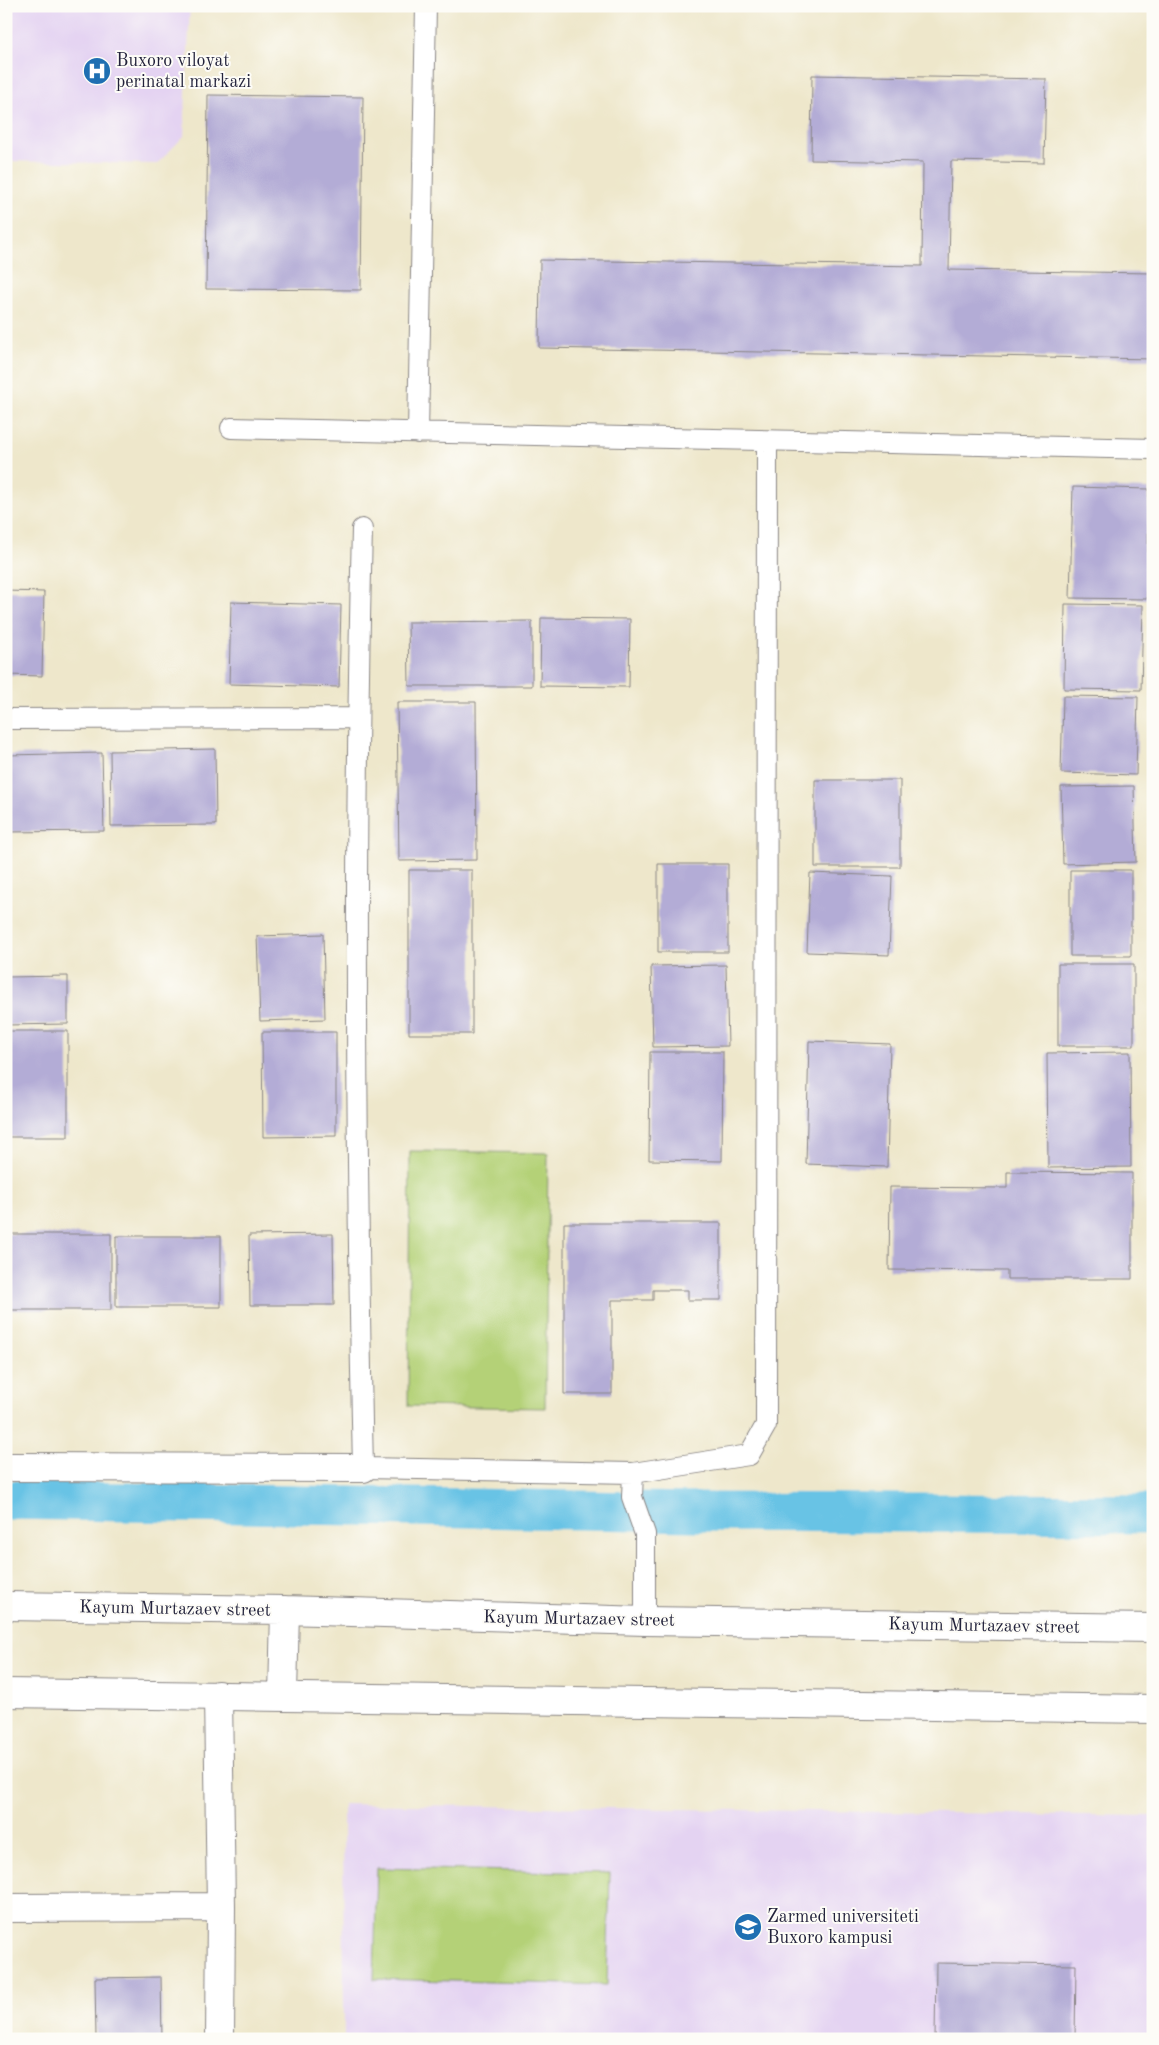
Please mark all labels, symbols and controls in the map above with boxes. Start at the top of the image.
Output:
place label: Buxoro viloyat perinatal markazi [116,52,251,91]
hospital icon: Buxoro viloyat perinatal markazi [82,56,112,86]
street label: Kayum Murtazaev street [79,1598,271,1620]
street label: Kayum Murtazaev street [483,1608,675,1630]
street label: Kayum Murtazaev street [888,1615,1080,1637]
place label: Zarmed universiteti Buxoro kampusi [767,1908,919,1947]
school or university icon: Zarmed universiteti Buxoro kampusi [733,1912,763,1942]

